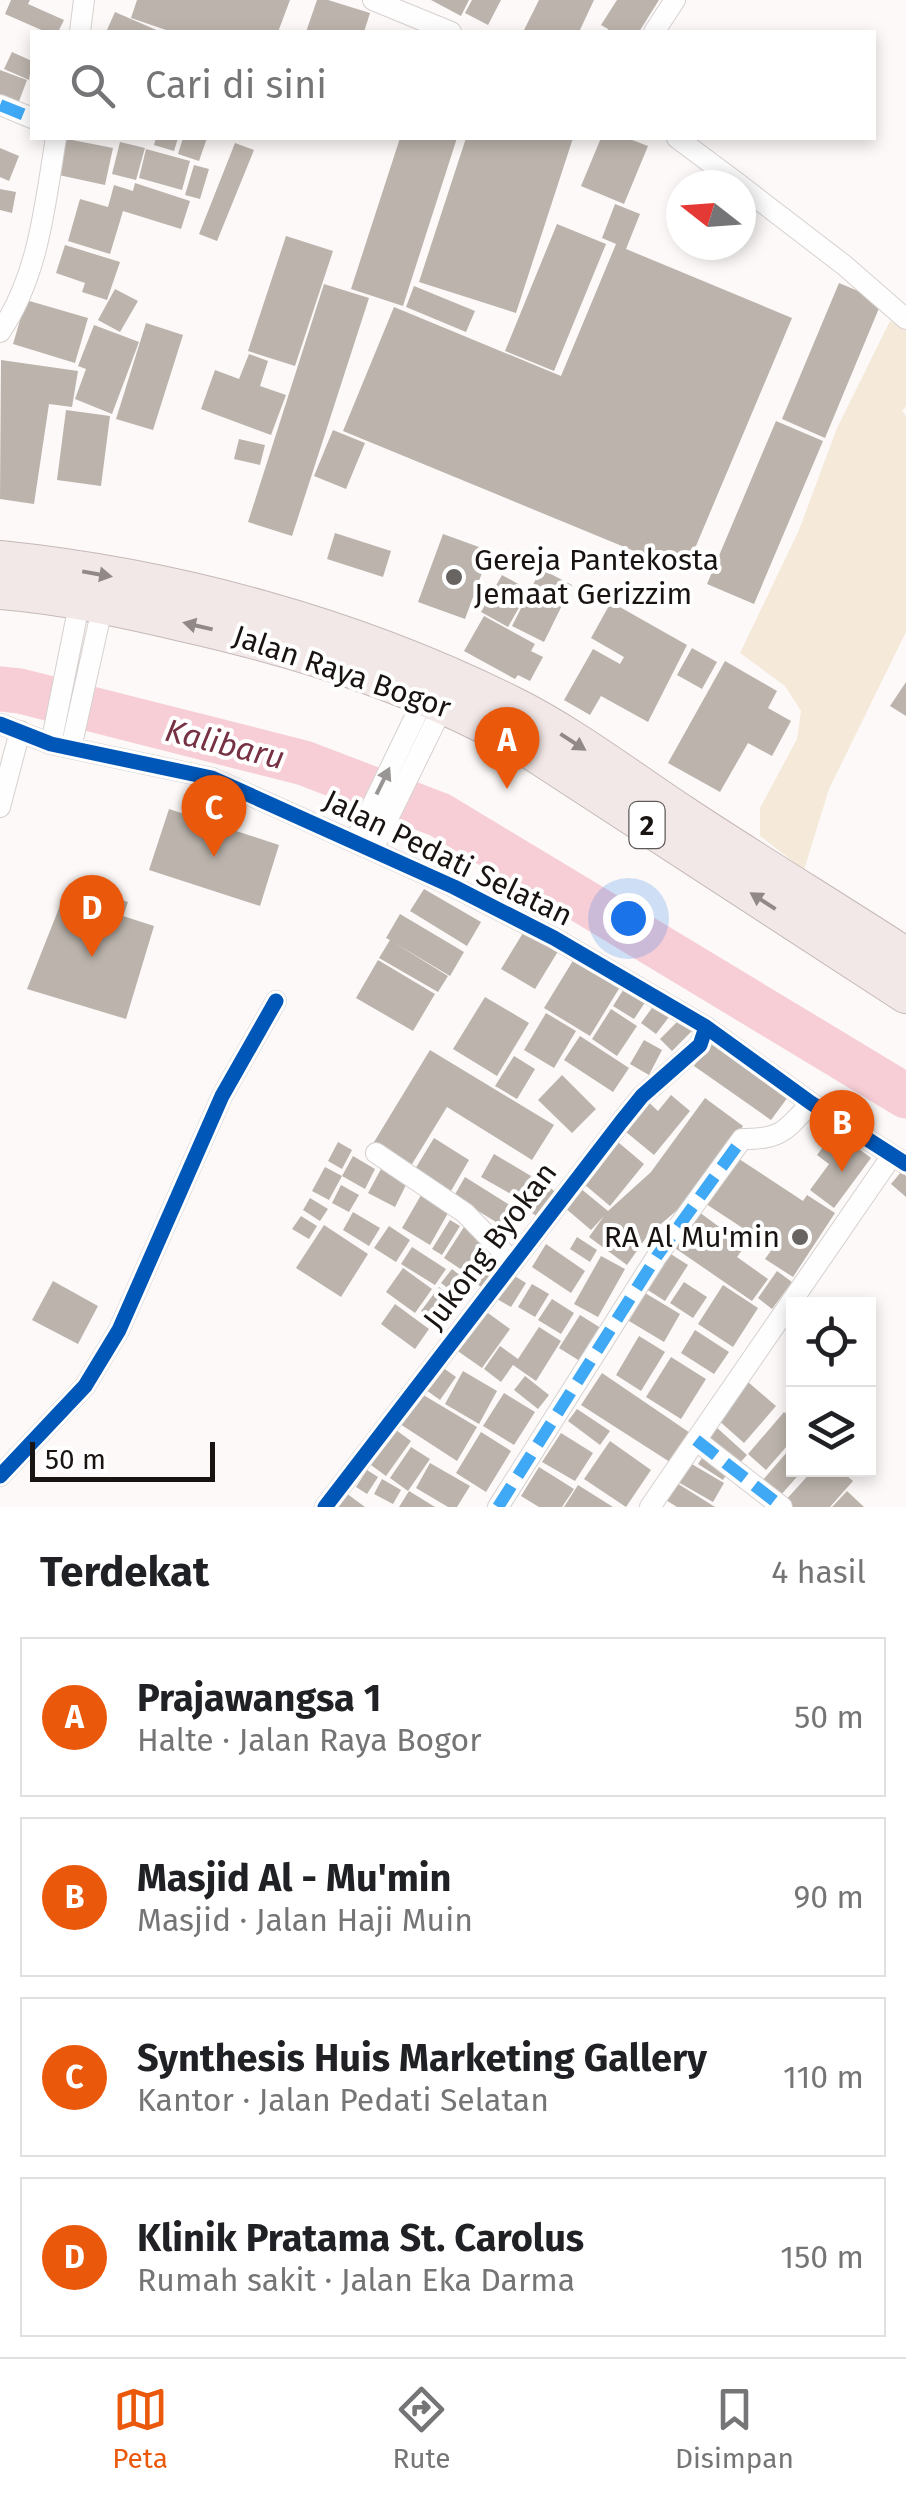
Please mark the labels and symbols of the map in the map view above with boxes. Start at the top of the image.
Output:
north arrow [666,170,756,260]
place label: Gereja Pantekosta Jemaat Gerizzim [474,542,719,612]
marker: Gereja Pantekosta Jemaat Gerizzim [443,566,465,588]
one-way arrow [81,567,113,582]
one-way arrow [182,618,213,633]
street label: Jalan Raya Bogor [228,618,456,726]
pin: A [474,706,540,789]
water label: Kalibaru [161,711,289,777]
one-way arrow [559,733,587,751]
one-way arrow [375,766,392,795]
pin: C [182,774,246,857]
street label: Jalan Pedati Selatan [318,782,578,934]
road number: 2 [630,802,664,848]
pin: D [59,874,124,957]
one-way arrow [749,892,777,910]
your location [603,893,654,944]
pin: B [810,1090,874,1172]
street label: Jukong Byokan [416,1155,564,1337]
place label: RA Al Mu'min [604,1219,780,1255]
marker: RA Al Mu'min [789,1226,811,1248]
scale bar [30,1437,215,1482]

